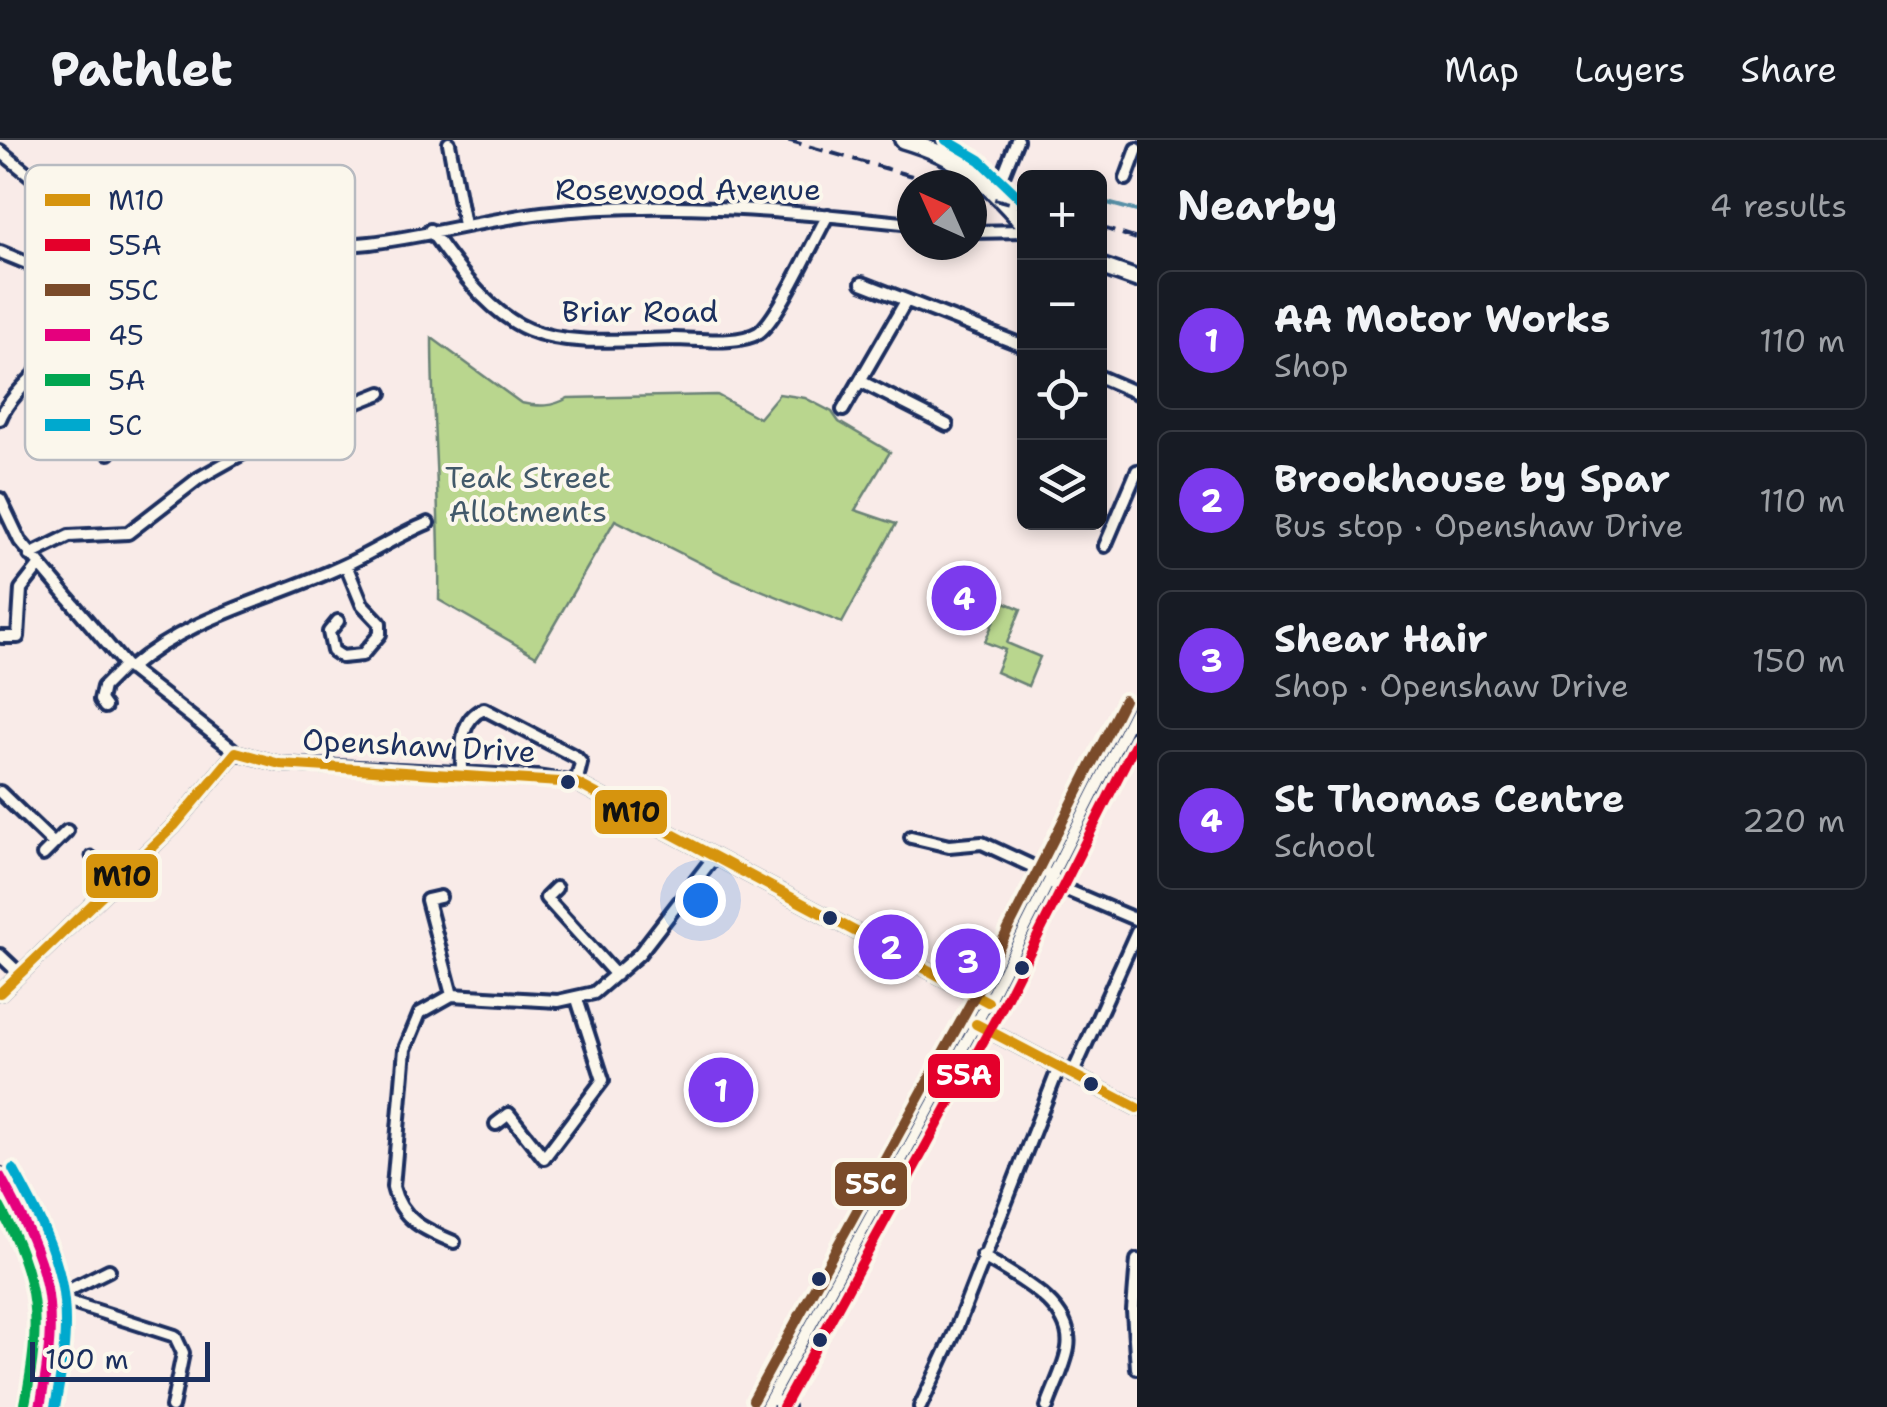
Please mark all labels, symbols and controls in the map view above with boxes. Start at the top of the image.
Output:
text: Pathlet [50,37,233,101]
text: Map [1444,46,1519,93]
text: Layers [1574,46,1686,93]
text: Share [1741,46,1837,93]
legend [25,165,355,460]
street label: Rosewood Avenue [555,169,821,210]
north arrow [897,170,987,260]
map controls [1017,170,1107,530]
button: + [1017,170,1107,260]
text: Nearby [1177,177,1337,233]
text: M10 [108,181,165,219]
text: 4 results [1710,184,1847,227]
text: 55A [108,226,162,264]
button: − [1017,260,1107,350]
text: 55C [108,271,159,309]
street label: Briar Road [562,291,718,332]
text: AA Motor Works [1274,293,1610,344]
text: 45 [108,316,144,354]
text: 1 [1204,319,1219,362]
text: 110 m [1759,319,1845,362]
text: Shop [1274,344,1349,387]
button: locate [1017,350,1107,440]
text: 5A [108,361,146,399]
text: 5C [108,406,142,444]
button: layers [1017,440,1107,530]
text: Brookhouse by Spar [1274,453,1670,504]
park label: Teak Street Allotments [445,457,611,532]
text: 2 [1200,479,1223,522]
text: 110 m [1759,479,1845,522]
text: Bus stop · Openshaw Drive [1274,504,1684,547]
pin: 4 [932,560,996,636]
text: Shear Hair [1274,613,1488,664]
text: 3 [1200,639,1223,682]
text: 150 m [1752,639,1845,682]
text: Shop · Openshaw Drive [1274,664,1629,707]
street label: Openshaw Drive [301,719,537,772]
unlabelled marker [558,772,578,792]
text: St Thomas Centre [1274,773,1624,824]
line badge: M10 [593,788,669,836]
text: M10 [601,793,661,831]
text: 4 [1200,799,1223,842]
text: 220 m [1742,799,1845,842]
text: School [1274,824,1375,867]
line badge: M10 [84,852,160,900]
text: M10 [92,857,152,895]
your location [675,875,726,926]
unlabelled marker [820,908,840,928]
pin: 2 [858,910,924,984]
pin: 3 [936,924,1000,998]
unlabelled marker [1012,958,1032,978]
pin: 1 [688,1052,754,1128]
line badge: 55A [926,1052,1002,1100]
text: 55A [936,1056,992,1094]
unlabelled marker [1081,1074,1101,1094]
line badge: 55C [833,1160,909,1208]
text: 55C [845,1165,897,1203]
unlabelled marker [809,1269,829,1289]
unlabelled marker [810,1330,830,1350]
scale bar [30,1337,210,1382]
text: 100 m [45,1340,129,1378]

